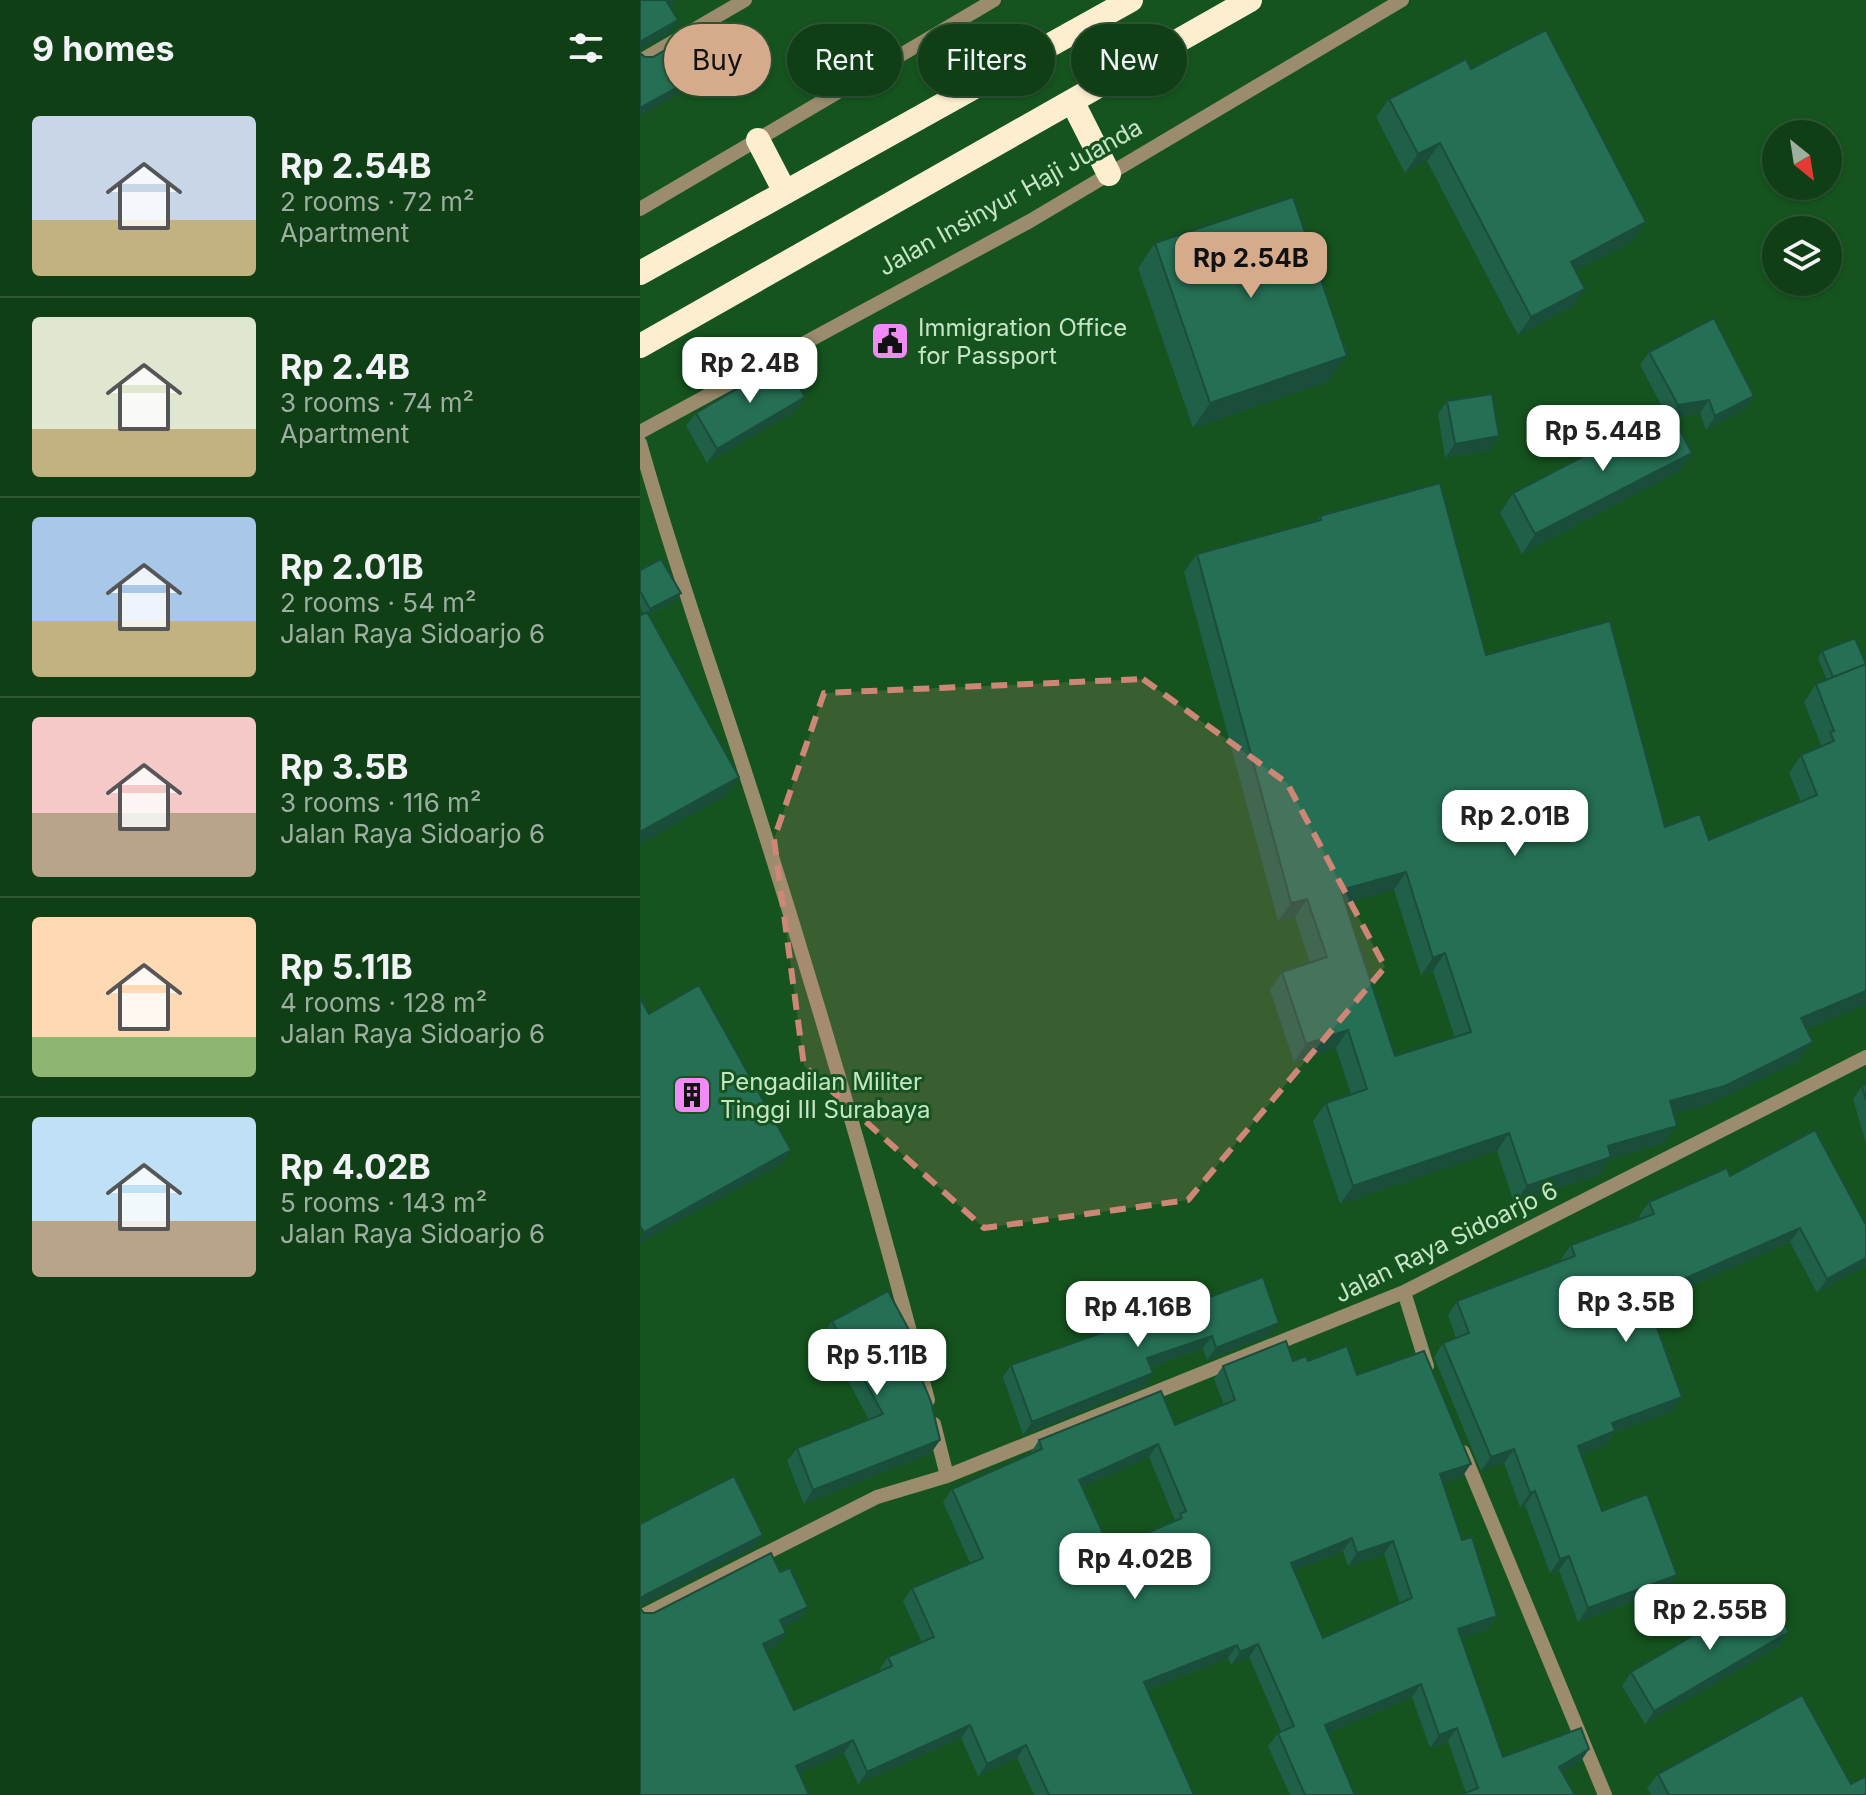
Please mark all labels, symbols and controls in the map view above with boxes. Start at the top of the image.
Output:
chip: Buy [664,24,771,96]
chip: Rent [787,24,902,96]
chip: Filters [918,24,1055,96]
chip: New [1071,24,1187,96]
icon: filters [564,26,608,70]
text: 9 homes [32,28,174,69]
street label: Jalan Insinyur Haji Juanda [873,112,1147,282]
north arrow [1762,120,1842,200]
map controls [1762,120,1842,296]
text: Rp 2.54B [280,145,432,186]
icon: home [96,148,192,244]
text: 2 rooms · 72 m² [280,186,474,217]
button: layers [1762,216,1842,296]
text: Apartment [280,217,409,248]
pin: Rp 2.54B [1168,232,1334,300]
text: Rp 2.54B [1193,242,1309,273]
place label: Immigration Office for Passport [918,313,1127,370]
public building icon: Immigration Office for Passport [869,320,911,362]
pin: Rp 2.4B [676,337,824,405]
text: Rp 2.4B [280,346,410,387]
text: Rp 2.4B [700,347,800,378]
icon: home [96,349,192,445]
text: 3 rooms · 74 m² [280,387,474,418]
pin: Rp 5.44B [1520,405,1686,473]
text: Rp 5.44B [1545,415,1661,446]
text: Apartment [280,418,409,449]
text: Rp 2.01B [280,546,424,587]
icon: home [96,549,192,645]
text: 2 rooms · 54 m² [280,587,477,618]
text: Jalan Raya Sidoarjo 6 [280,618,545,649]
text: Rp 3.5B [280,746,408,787]
icon: home [96,749,192,845]
text: 3 rooms · 116 m² [280,787,481,818]
pin: Rp 2.01B [1432,790,1598,858]
text: Rp 2.01B [1460,800,1570,831]
text: Jalan Raya Sidoarjo 6 [280,818,545,849]
text: Rp 5.11B [280,946,413,987]
icon: home [96,949,192,1045]
text: 4 rooms · 128 m² [280,987,487,1018]
text: Jalan Raya Sidoarjo 6 [280,1018,545,1049]
place label: Pengadilan Militer Tinggi III Surabaya [720,1067,931,1124]
building icon: Pengadilan Militer Tinggi III Surabaya [671,1074,713,1116]
text: Rp 4.02B [280,1146,431,1187]
icon: home [96,1149,192,1245]
street label: Jalan Raya Sidoarjo 6 [1330,1175,1562,1309]
text: 5 rooms · 143 m² [280,1187,487,1218]
text: Jalan Raya Sidoarjo 6 [280,1218,545,1249]
pin: Rp 3.5B [1552,1276,1700,1344]
pin: Rp 4.16B [1055,1281,1221,1349]
text: Rp 3.5B [1577,1286,1675,1317]
text: Rp 4.16B [1084,1291,1192,1322]
pin: Rp 5.11B [794,1329,960,1397]
text: Rp 5.11B [826,1339,928,1370]
pin: Rp 4.02B [1052,1533,1218,1601]
text: Rp 4.02B [1077,1543,1193,1574]
pin: Rp 2.55B [1627,1584,1793,1652]
text: Rp 2.55B [1653,1594,1767,1625]

